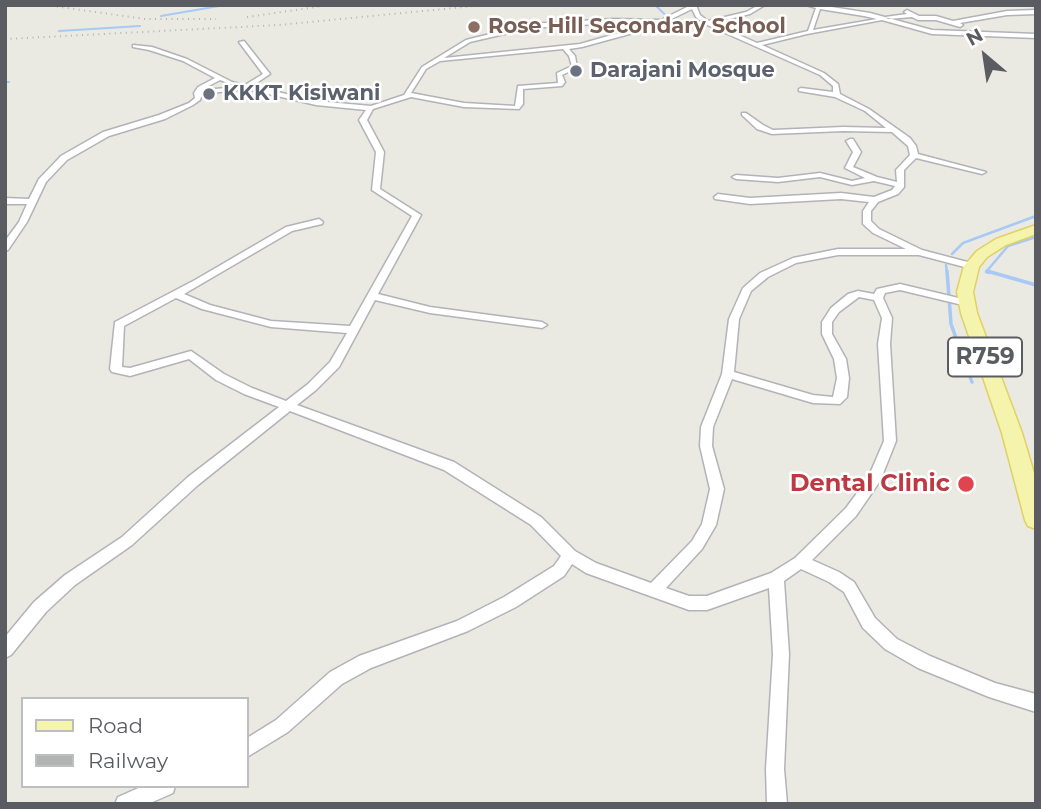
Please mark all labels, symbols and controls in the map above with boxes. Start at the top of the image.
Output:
place label: Rose Hill Secondary School [488,14,786,40]
marker: Rose Hill Secondary School [466,19,482,35]
north arrow [950,21,1020,91]
text: N [962,23,987,51]
place label: Darajani Mosque [590,58,775,84]
marker: Darajani Mosque [568,63,584,79]
place label: KKKT Kisiwani [223,81,380,107]
marker: KKKT Kisiwani [201,86,217,102]
road number: R759 [948,338,1022,376]
place label: Dental Clinic [790,470,950,498]
marker: Dental Clinic [956,474,976,494]
legend [21,697,248,788]
text: Road [88,713,143,738]
text: Railway [88,748,168,773]

